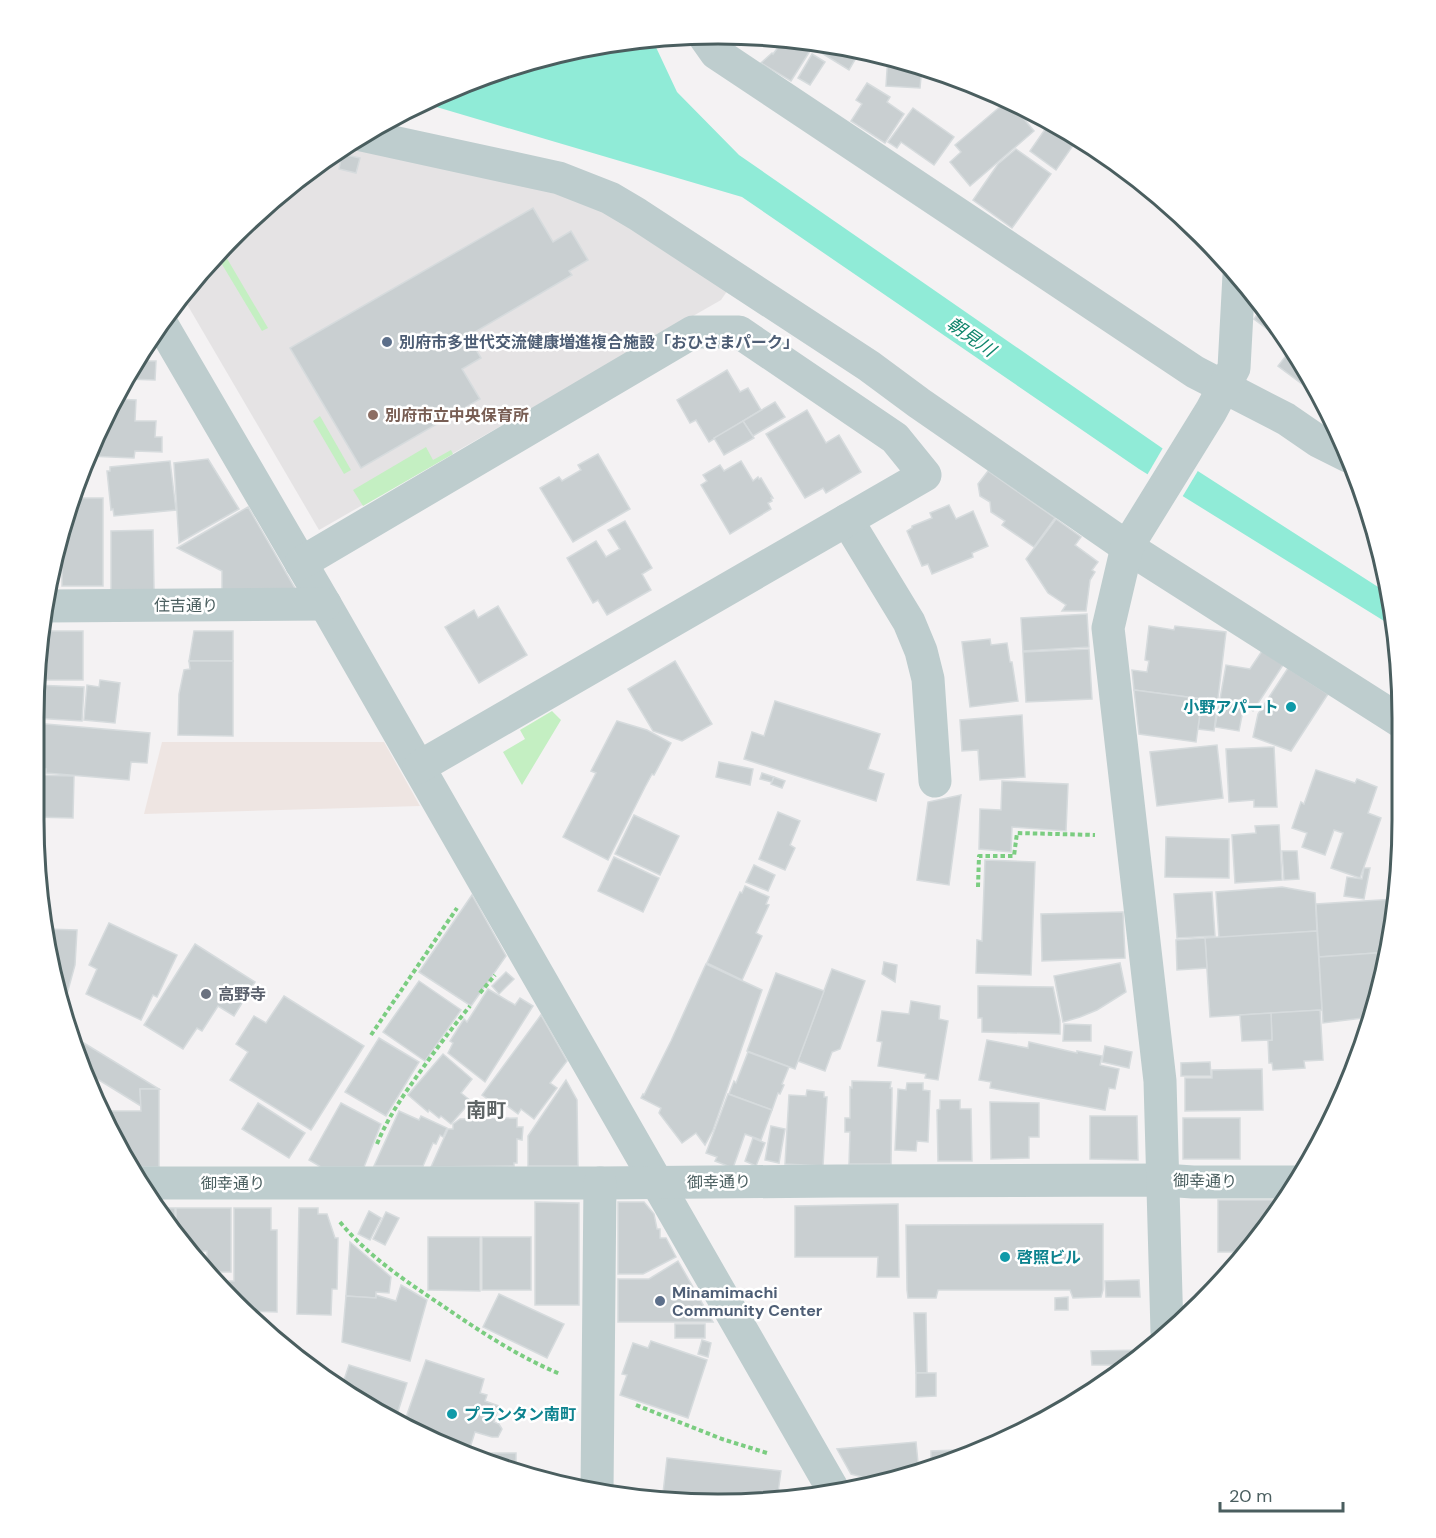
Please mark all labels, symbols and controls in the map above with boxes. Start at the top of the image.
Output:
water label: 朝見川 [942,312,1002,363]
place label: 別府市多世代交流健康増進複合施設「おひさまパーク」 [399,332,799,353]
marker: 別府市多世代交流健康増進複合施設「おひさまパーク」 [380,335,394,349]
place label: 別府市立中央保育所 [385,405,529,426]
marker: 別府市立中央保育所 [366,408,380,422]
street label: 住吉通り [154,595,218,616]
place label: 小野アパート [1183,697,1279,718]
marker: 小野アパート [1284,700,1298,714]
place label: 高野寺 [218,984,266,1005]
marker: 高野寺 [199,987,213,1001]
district label: 南町 [466,1097,506,1123]
street label: 御幸通り [1173,1170,1237,1192]
street label: 御幸通り [687,1171,751,1193]
street label: 御幸通り [201,1173,265,1194]
place label: 啓照ビル [1017,1247,1081,1268]
marker: 啓照ビル [998,1250,1012,1264]
place label: Minamimachi Community Center [672,1282,823,1321]
marker: Minamimachi Community Center [653,1294,667,1308]
place label: プランタン南町 [464,1404,576,1425]
marker: プランタン南町 [445,1407,459,1421]
scale bar [1220,1475,1343,1513]
text: 20 m [1229,1484,1272,1508]

